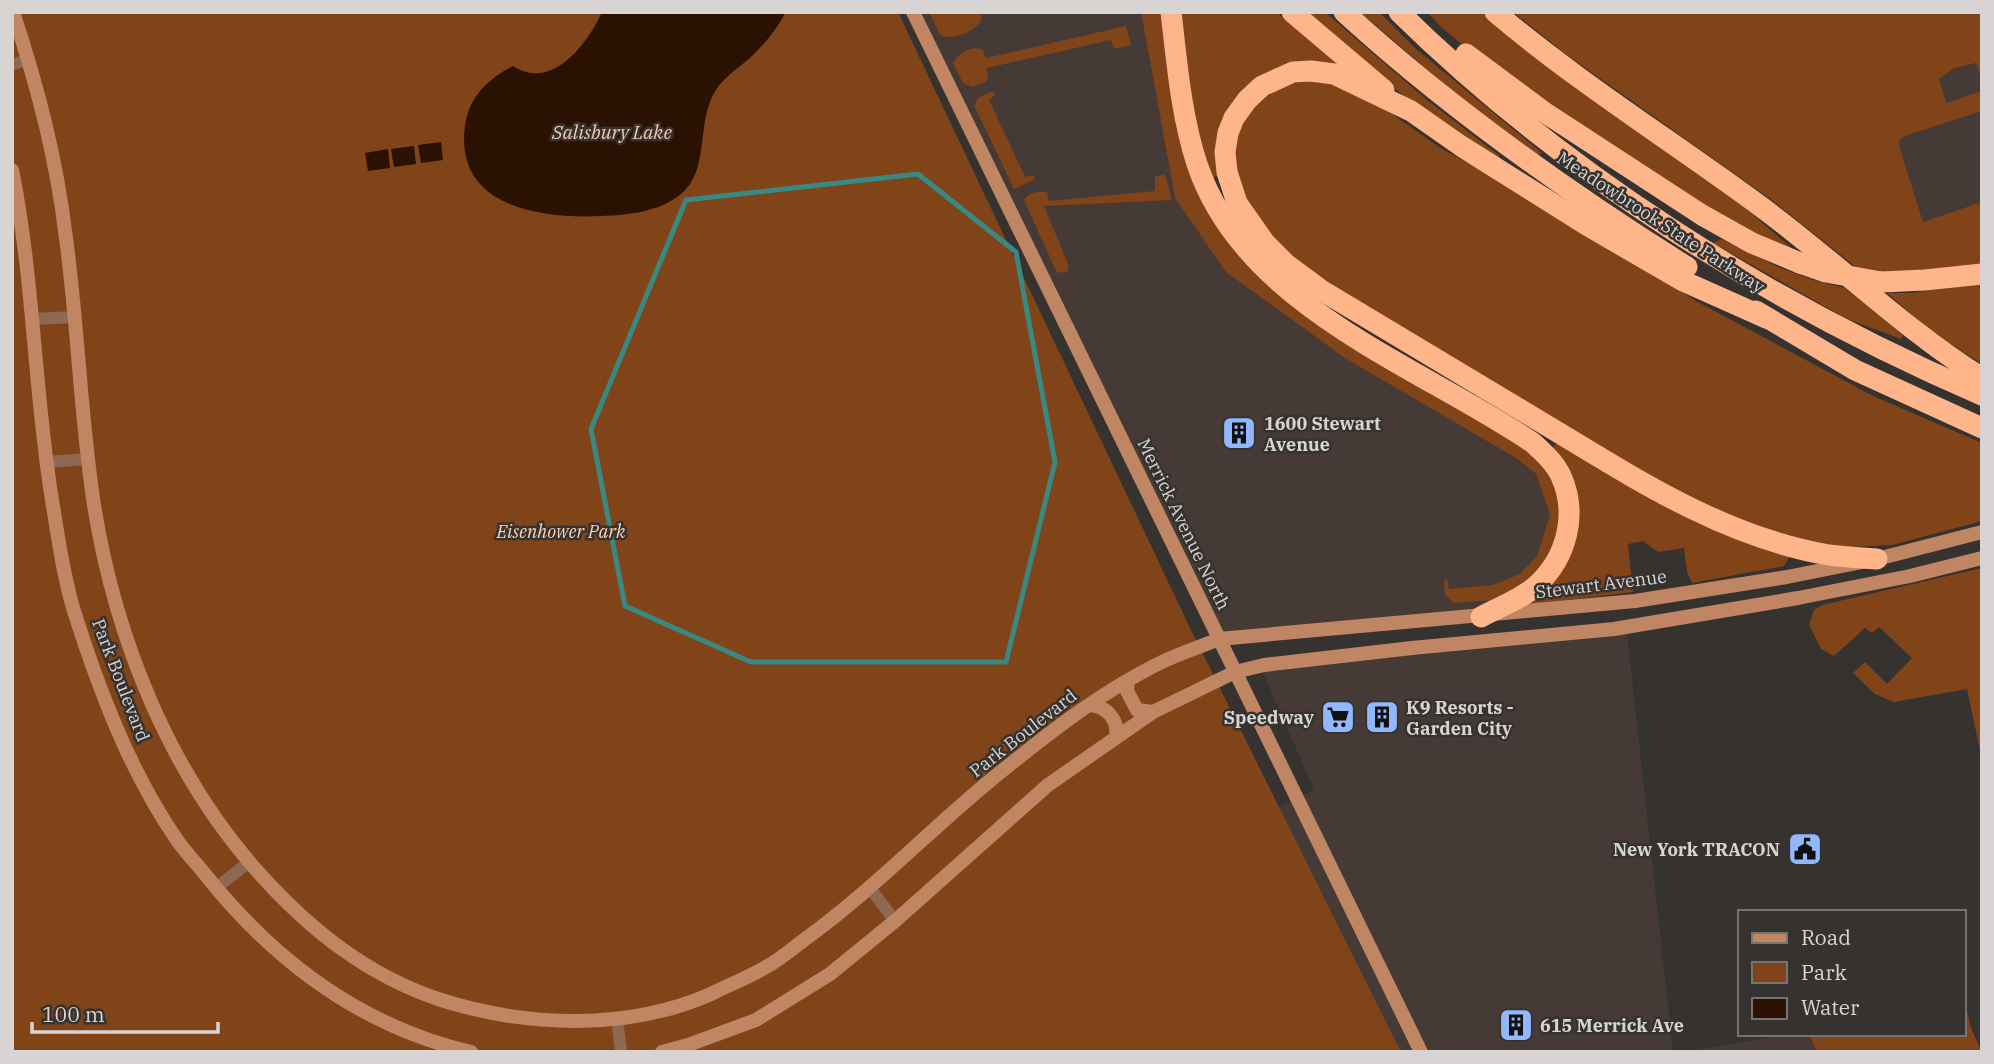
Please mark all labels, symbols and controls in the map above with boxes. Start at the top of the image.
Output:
water label: Salisbury Lake [551,120,672,144]
street label: Meadowbrook State Parkway [1553,146,1770,298]
place label: 1600 Stewart Avenue [1264,412,1381,456]
building icon: 1600 Stewart Avenue [1220,414,1258,452]
street label: Merrick Avenue North [1132,434,1236,614]
park label: Eisenhower Park [495,520,626,543]
street label: Stewart Avenue [1534,565,1668,603]
street label: Park Boulevard [87,615,155,745]
street label: Park Boulevard [965,684,1081,782]
place label: K9 Resorts - Garden City [1406,696,1514,740]
supermarket icon: Speedway [1319,698,1357,736]
building icon: K9 Resorts - Garden City [1363,698,1401,736]
place label: Speedway [1224,706,1315,729]
public building icon: New York TRACON [1786,830,1824,868]
place label: New York TRACON [1613,838,1780,861]
legend [1738,910,1966,1036]
text: Road [1801,923,1851,951]
text: Park [1801,958,1848,986]
scale bar [32,990,217,1034]
text: Water [1801,993,1860,1021]
text: 100 m [42,1000,105,1028]
building icon: 615 Merrick Ave [1497,1006,1535,1044]
place label: 615 Merrick Ave [1540,1014,1684,1037]

